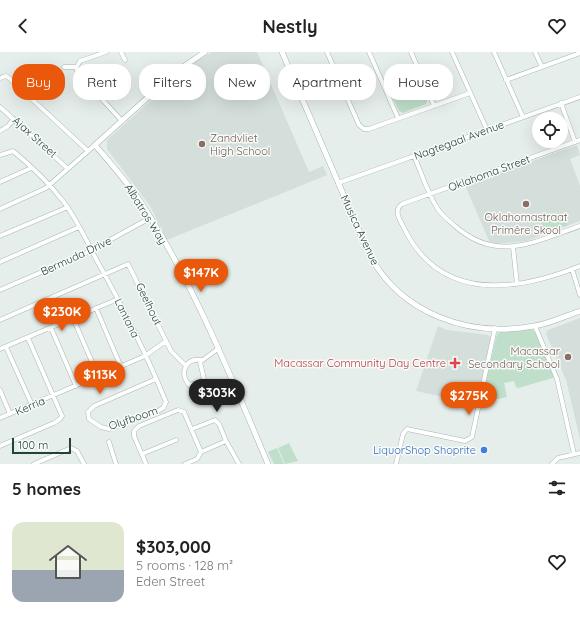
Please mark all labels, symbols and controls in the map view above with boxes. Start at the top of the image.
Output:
icon: back [12,15,34,37]
text: Nestly [262,15,318,38]
icon: heart [546,15,568,37]
chip: Buy [12,64,65,100]
chip: Rent [73,64,131,100]
chip: Filters [139,64,206,100]
chip: New [214,64,270,100]
chip: Apartment [278,64,376,100]
chip: House [384,64,453,100]
map controls [532,112,568,148]
button: locate [532,112,568,148]
street label: Ajax Street [10,113,60,161]
street label: Nagtegaal Avenue [412,117,506,163]
place label: Zandvliet High School [210,131,270,158]
marker: Zandvliet High School [197,139,207,149]
street label: Oklahoma Street [446,152,532,194]
street label: Albatros Way [122,181,170,247]
street label: Musica Avenue [338,193,382,267]
marker: Oklahomastraat Primêre Skool [521,199,531,209]
place label: Oklahomastraat Primêre Skool [484,210,568,237]
street label: Bermuda Drive [38,233,114,279]
pin: $147K [173,259,229,293]
text: $147K [183,264,219,280]
street label: Geelhout [133,280,165,328]
street label: Lantana [111,296,143,340]
pin: $230K [34,298,90,332]
text: $230K [43,303,81,319]
place label: Macassar Secondary School [468,344,561,371]
marker: Macassar Secondary School [563,352,573,362]
place label: Macassar Community Day Centre [274,356,446,370]
marker: Macassar Community Day Centre [449,357,461,369]
pin: $113K [72,361,128,395]
text: $113K [83,366,117,382]
pin: $303K [189,379,245,413]
pin: $275K [441,382,497,416]
text: $303K [198,384,236,400]
text: $275K [450,387,488,403]
street label: Kerria [13,394,47,418]
street label: Olyfboom [107,403,159,433]
scale bar [12,436,71,455]
text: 100 m [18,438,48,452]
place label: LiquorShop Shoprite [373,443,476,457]
marker: LiquorShop Shoprite [479,445,489,455]
icon: filters [546,477,568,499]
text: 5 homes [12,478,81,499]
text: $303,000 [136,536,211,557]
icon: home [44,538,92,586]
icon: heart [546,551,568,573]
text: 5 rooms · 128 m² [136,557,233,573]
text: Eden Street [136,573,205,589]

